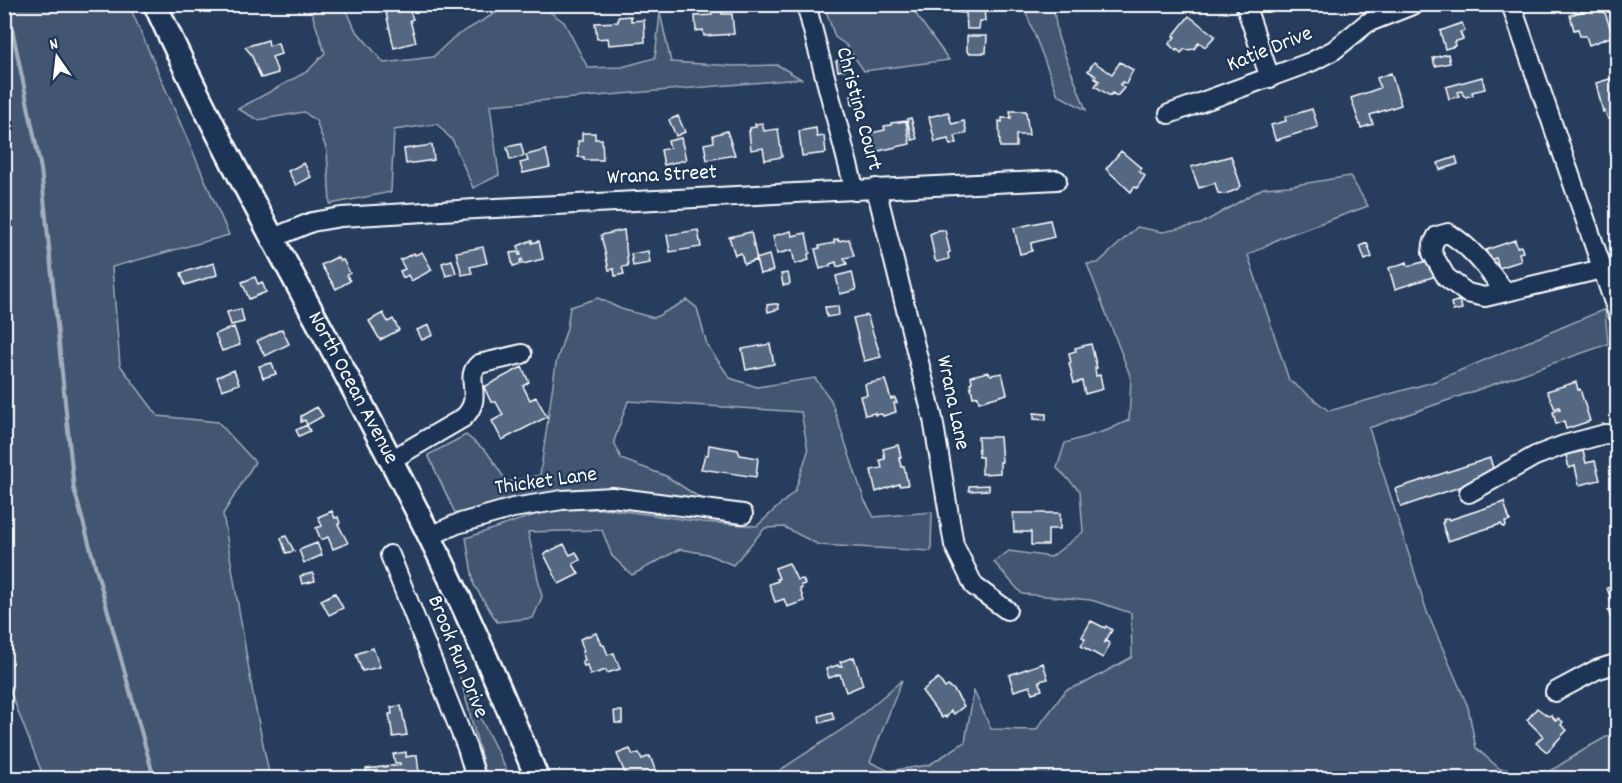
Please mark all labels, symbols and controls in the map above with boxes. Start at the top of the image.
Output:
street label: Katie Drive [1223,19,1317,81]
north arrow [27,27,87,87]
text: N [47,33,61,57]
street label: Christina Court [827,44,889,174]
street label: Wrana Street [606,158,718,194]
street label: North Ocean Avenue [299,306,406,470]
street label: Wrana Lane [927,353,977,453]
street label: Thicket Lane [493,459,599,505]
street label: Brook Run Drive [418,591,496,723]

